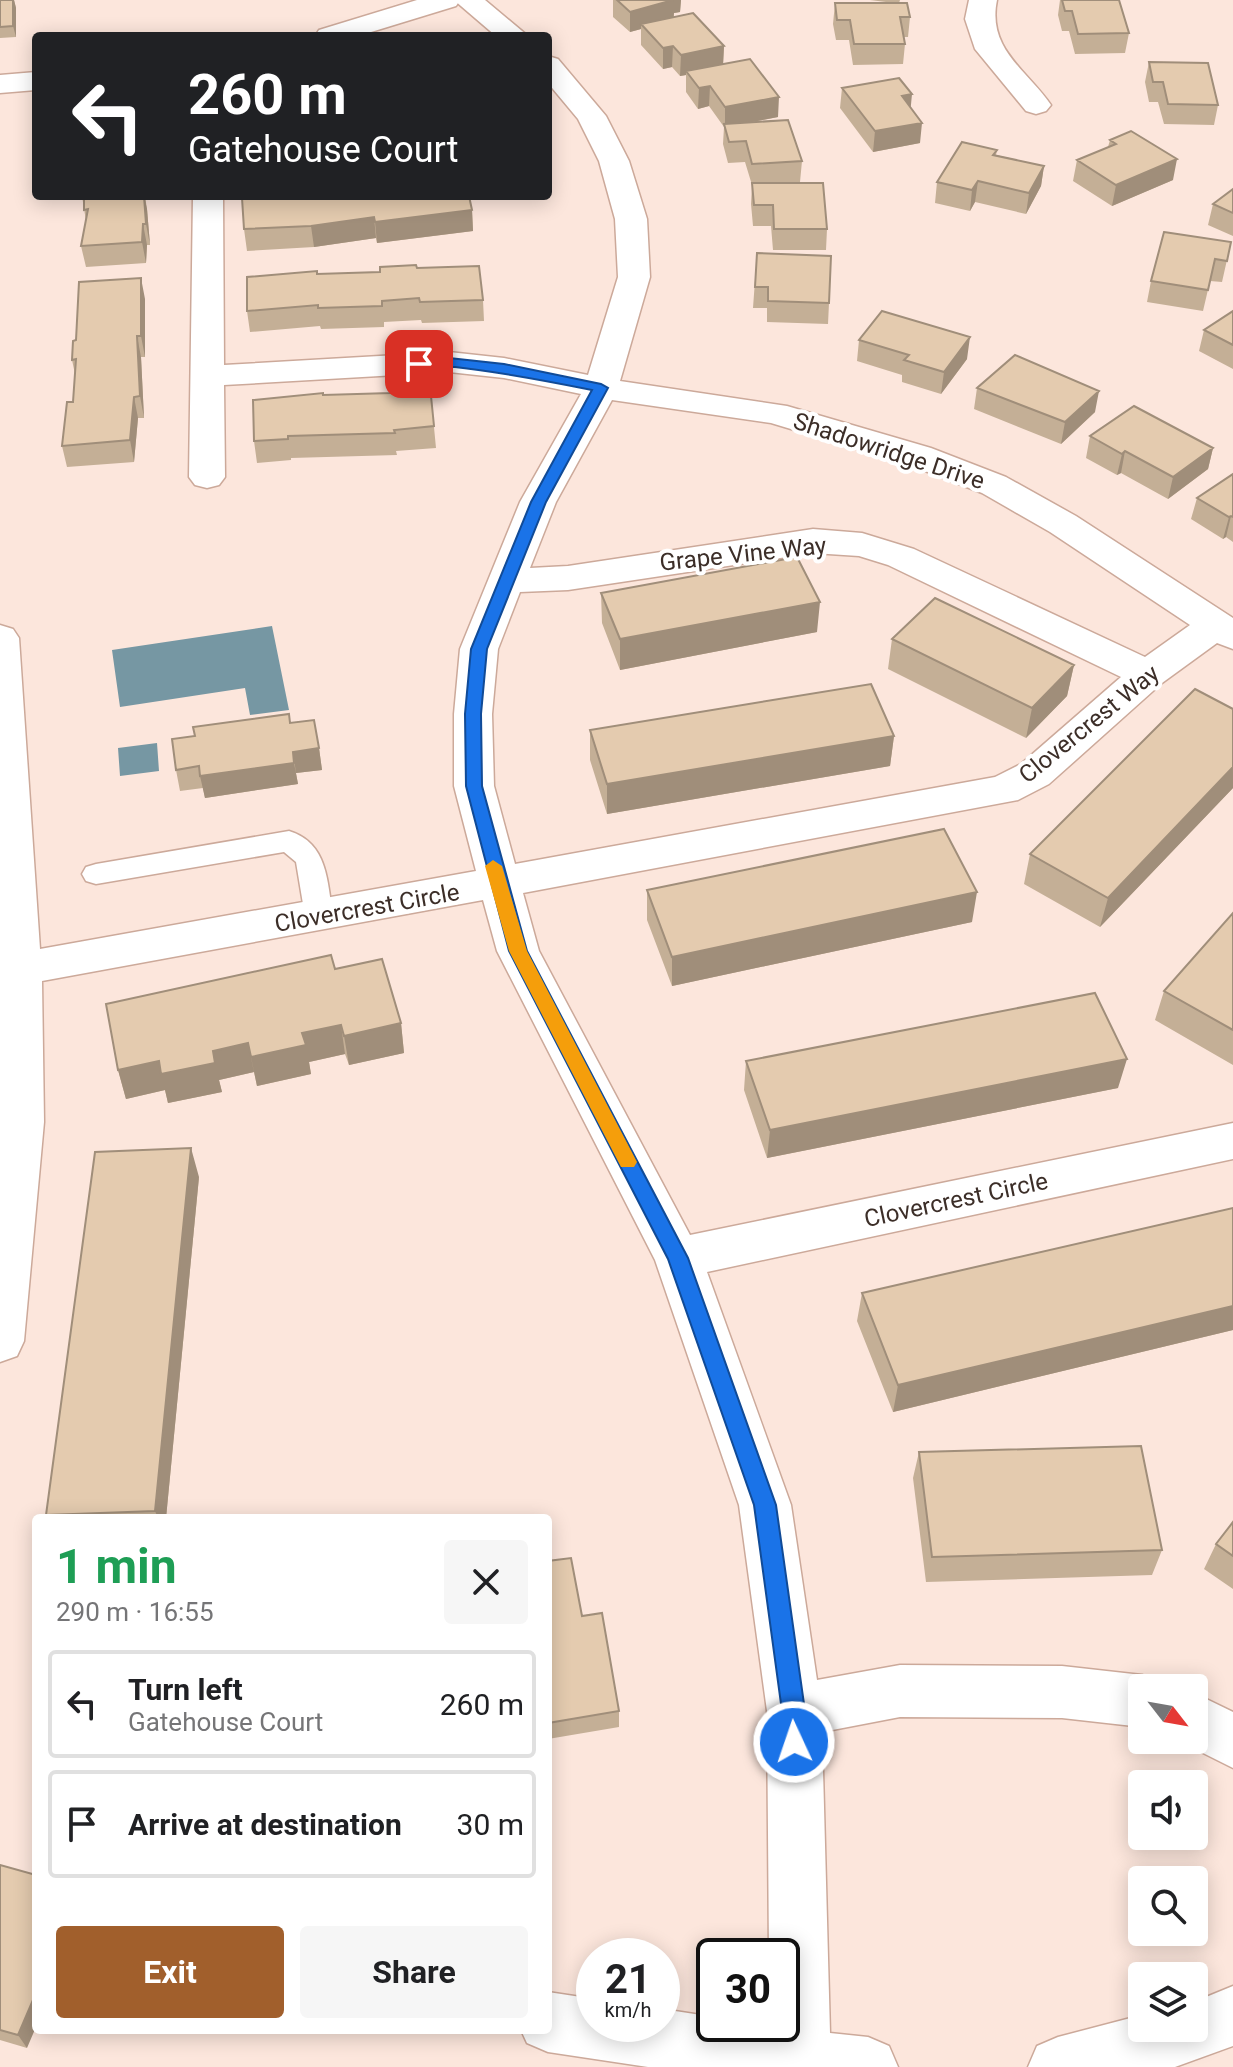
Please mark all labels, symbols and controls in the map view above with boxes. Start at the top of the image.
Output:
text: 260 m [188,62,347,128]
icon: left [56,64,160,168]
text: Gatehouse Court [188,129,458,171]
pin [385,330,453,398]
icon: arrive [397,342,441,386]
street label: Shadowridge Drive [790,407,988,495]
street label: Grape Vine Way [658,531,828,577]
street label: Clovercrest Way [1014,659,1165,789]
street label: Clovercrest Circle [273,878,461,938]
street label: Clovercrest Circle [862,1167,1050,1233]
text: 1 min [56,1538,177,1595]
button: close [444,1540,528,1624]
text: 290 m · 16:55 [56,1597,214,1627]
text: Turn left [128,1672,243,1707]
north arrow [1128,1674,1208,1754]
map controls [1128,1674,1208,2042]
icon: left [60,1682,104,1726]
text: 260 m [440,1687,524,1722]
position arrow [752,1700,836,1784]
text: Gatehouse Court [128,1707,323,1737]
button: sound [1128,1770,1208,1850]
icon: arrive [60,1802,104,1846]
text: Arrive at destination [128,1807,402,1842]
text: 30 m [457,1807,524,1842]
button: search [1128,1866,1208,1946]
button: Exit [56,1926,284,2018]
button: Share [300,1926,528,2018]
speed limit sign: 30 [696,1938,800,2042]
text: 21 [605,1956,651,2003]
button: layers [1128,1962,1208,2042]
text: km/h [605,1998,651,2022]

